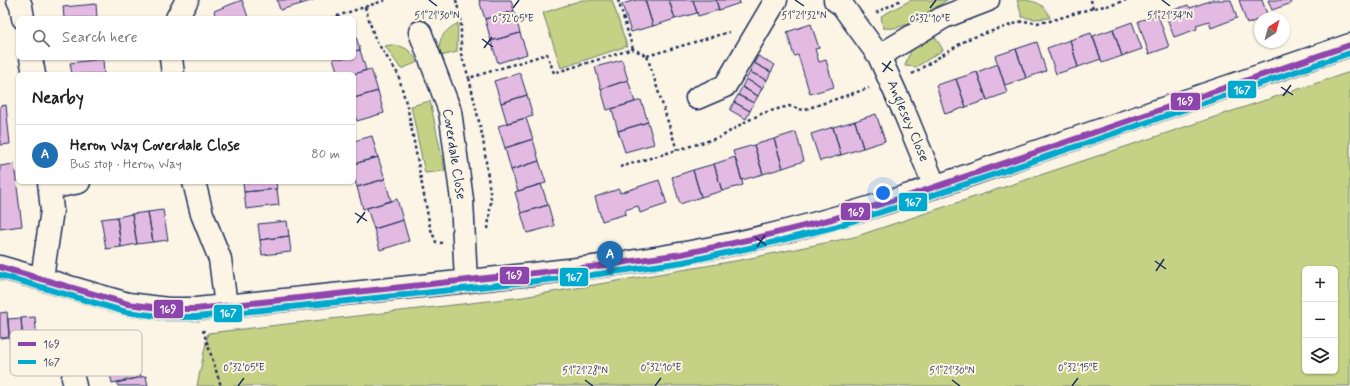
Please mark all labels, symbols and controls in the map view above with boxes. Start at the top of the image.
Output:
text: 51°21'30"N [414,9,460,23]
text: 51°21'32"N [781,9,827,23]
text: 51°21'34"N [1147,9,1193,23]
text: 0°32'05"E [492,12,534,26]
text: 0°32'10"E [910,12,950,26]
north arrow [1254,12,1290,48]
search box [16,16,356,60]
icon: search [30,27,52,49]
text: Search here [62,28,138,48]
street label: Anglesey Close [881,77,933,165]
line badge: 167 [1227,80,1257,99]
text: 167 [1233,84,1251,98]
text: Nearby [32,87,84,109]
line badge: 169 [1170,92,1201,111]
text: 169 [1177,95,1194,109]
street label: Coverdale Close [438,107,470,201]
text: Heron Way Coverdale Close [70,136,240,156]
text: A [41,146,49,163]
text: 80 m [311,146,340,163]
text: Bus stop · Heron Way [70,156,182,173]
your location [873,183,893,203]
line badge: 167 [898,192,928,212]
text: 167 [904,196,922,210]
line badge: 169 [840,202,871,221]
text: 169 [848,206,865,220]
pin: A [597,241,623,274]
line badge: 169 [499,266,530,285]
map controls [1302,266,1338,374]
button: + [1302,266,1338,302]
line badge: 167 [559,267,589,287]
text: 169 [506,269,523,283]
text: 167 [565,271,583,285]
line badge: 169 [153,299,184,319]
button: − [1302,302,1338,338]
text: 169 [160,303,177,317]
line badge: 167 [213,304,243,323]
text: 167 [219,307,237,321]
legend [10,330,142,376]
text: 169 [43,338,60,352]
button: layers [1302,338,1338,374]
text: 167 [43,356,60,370]
text: 0°32'05"E [223,361,265,375]
text: 0°32'10"E [641,361,681,375]
text: 0°32'15"E [1058,361,1098,375]
text: 51°21'28"N [562,364,608,378]
text: 51°21'30"N [929,364,975,378]

